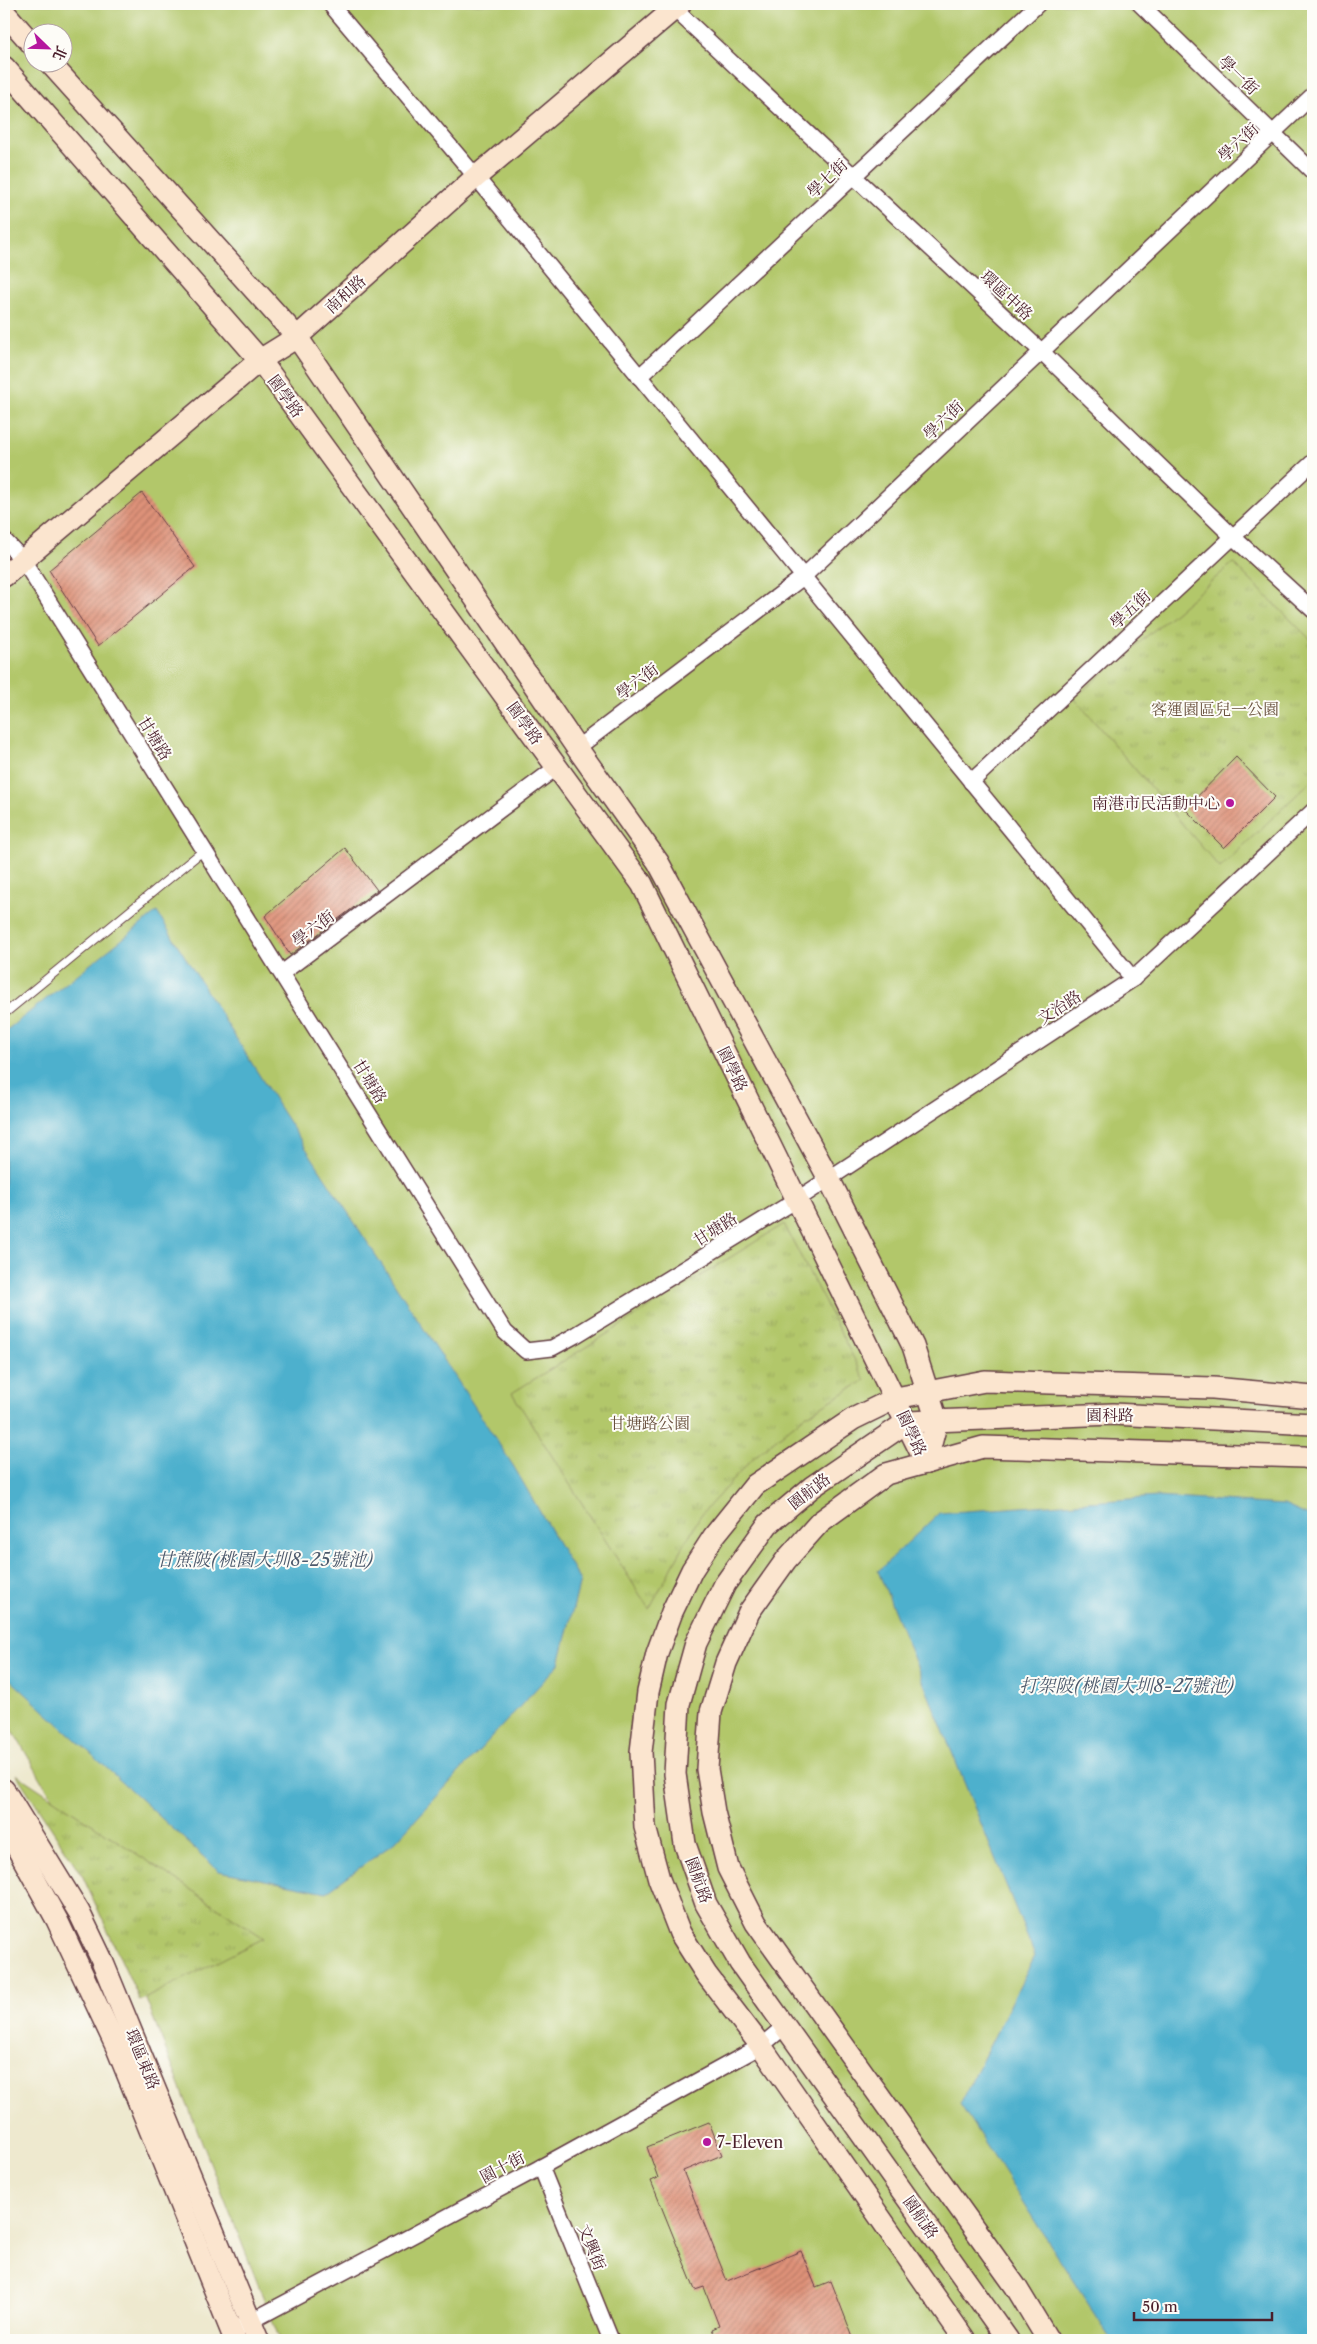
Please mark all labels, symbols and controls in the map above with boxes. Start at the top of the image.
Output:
north arrow [22,22,72,72]
text: 北 [49,43,71,63]
street label: 學一街 [1215,51,1263,99]
street label: 學六街 [1214,118,1262,166]
street label: 學七街 [803,154,851,202]
street label: 環區中路 [977,266,1037,324]
street label: 南和路 [320,271,370,317]
street label: 園學路 [264,371,308,421]
street label: 學六街 [919,396,967,444]
street label: 學五街 [1106,585,1154,633]
street label: 學六街 [612,659,662,703]
street label: 園學路 [503,698,547,748]
park label: 客運園區兒一公園 [1151,699,1279,719]
street label: 甘塘路 [134,712,176,764]
place label: 南港市民活動中心 [1092,793,1220,813]
marker: 南港市民活動中心 [1224,797,1236,809]
street label: 學六街 [288,906,338,950]
street label: 文治路 [1033,986,1085,1028]
street label: 園學路 [713,1043,753,1095]
street label: 甘塘路 [349,1055,391,1107]
street label: 甘塘路 [689,1208,741,1250]
street label: 園科路 [1086,1405,1134,1425]
street label: 園學路 [893,1407,931,1459]
park label: 甘塘路公園 [610,1413,690,1433]
street label: 園航路 [784,1468,834,1514]
water label: 甘蔗陂(桃園大圳8-25號池) [156,1549,374,1571]
water label: 打架陂(桃園大圳8-27號池) [1019,1675,1235,1697]
street label: 園航路 [681,1854,717,1906]
street label: 環區東路 [122,2026,164,2092]
place label: 7-Eleven [717,2132,783,2152]
marker: 7-Eleven [701,2136,713,2148]
street label: 園十街 [476,2147,528,2187]
street label: 園航路 [899,2192,943,2242]
street label: 文興街 [574,2221,610,2273]
scale bar [1134,2289,1272,2321]
text: 50 m [1142,2297,1178,2316]

